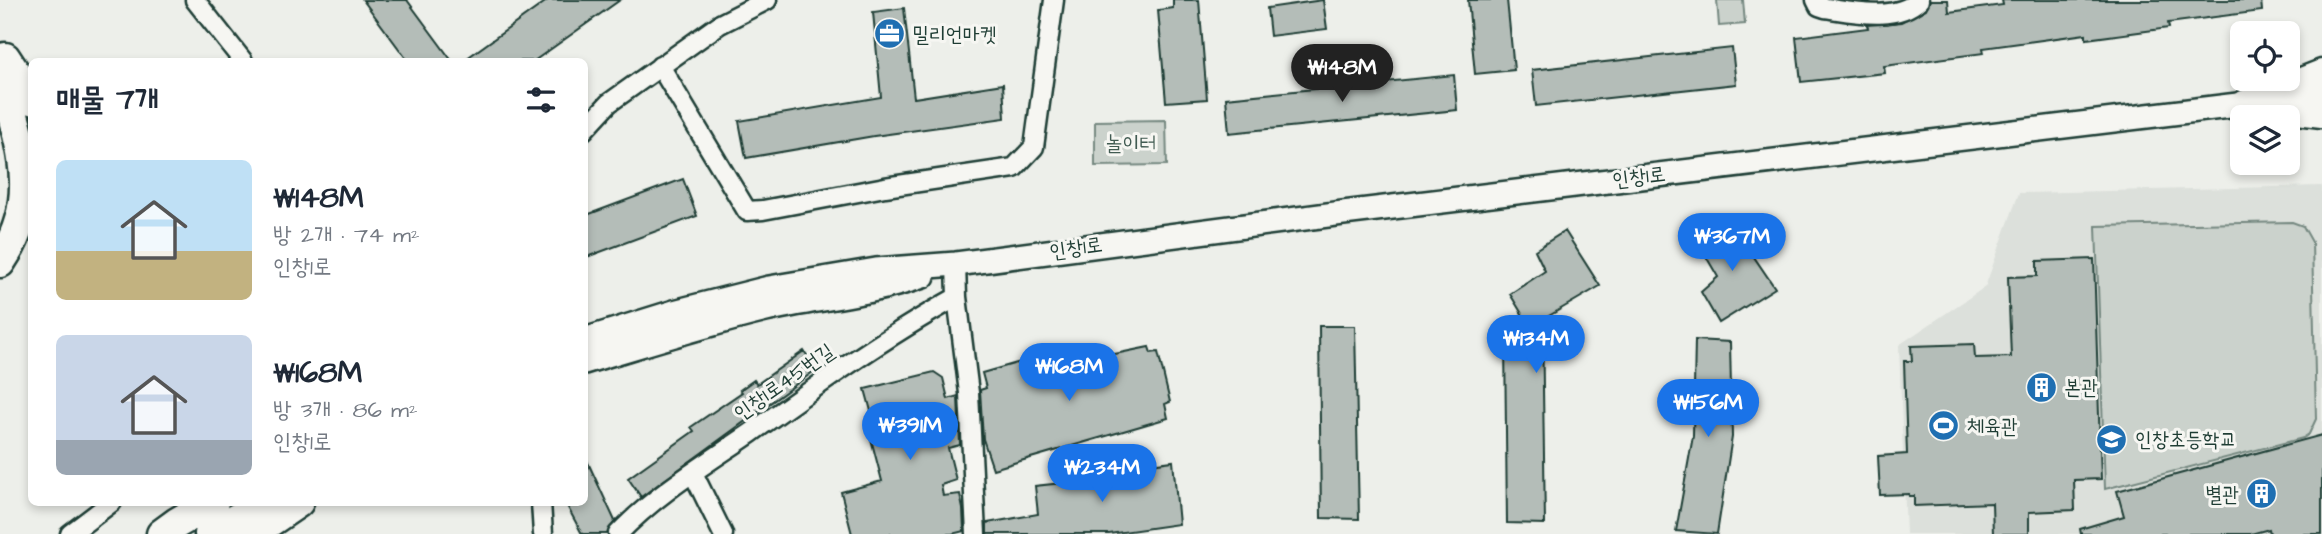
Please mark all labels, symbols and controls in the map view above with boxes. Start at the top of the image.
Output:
office icon: 밀리언마켓 [872,17,906,51]
place label: 밀리언마켓 [912,20,997,49]
map controls [2230,21,2300,175]
button: locate [2230,21,2300,91]
pin: ₩148M [1293,44,1391,104]
text: ₩148M [1307,51,1377,83]
text: 매물 7개 [56,79,159,121]
icon: filters [522,81,560,119]
button: layers [2230,105,2300,175]
park label: 놀이터 [1106,129,1156,158]
street label: 인창1로 [1611,159,1667,195]
text: ₩148M [273,177,364,219]
icon: home [112,188,196,272]
pin: ₩367M [1683,214,1781,273]
text: 방 2개 · 74 m² [273,219,420,251]
text: ₩367M [1694,220,1770,252]
street label: 인창1로 [1048,230,1104,266]
text: 인창1로 [273,251,331,283]
pin: ₩134M [1487,316,1585,375]
text: ₩134M [1503,322,1569,354]
street label: 인창1로45번길 [728,337,840,427]
pin: ₩168M [1020,344,1118,403]
text: ₩168M [1035,350,1103,382]
text: ₩168M [273,352,362,394]
icon: home [112,363,196,447]
building icon: 본관 [2024,370,2058,404]
place label: 본관 [2064,373,2098,402]
pin: ₩156M [1659,380,1757,439]
text: ₩156M [1673,386,1743,418]
text: 방 3개 · 86 m² [273,394,418,426]
pin: ₩391M [861,402,959,462]
text: ₩391M [878,409,942,441]
sports icon: 체육관 [1927,409,1961,443]
place label: 체육관 [1967,412,2018,441]
school or university icon: 인창초등학교 [2095,422,2129,456]
place label: 인창초등학교 [2135,425,2236,454]
text: 인창1로 [273,426,331,458]
pin: ₩234M [1053,444,1151,504]
text: ₩234M [1064,451,1140,483]
building icon: 별관 [2245,477,2279,511]
place label: 별관 [2205,480,2239,509]

